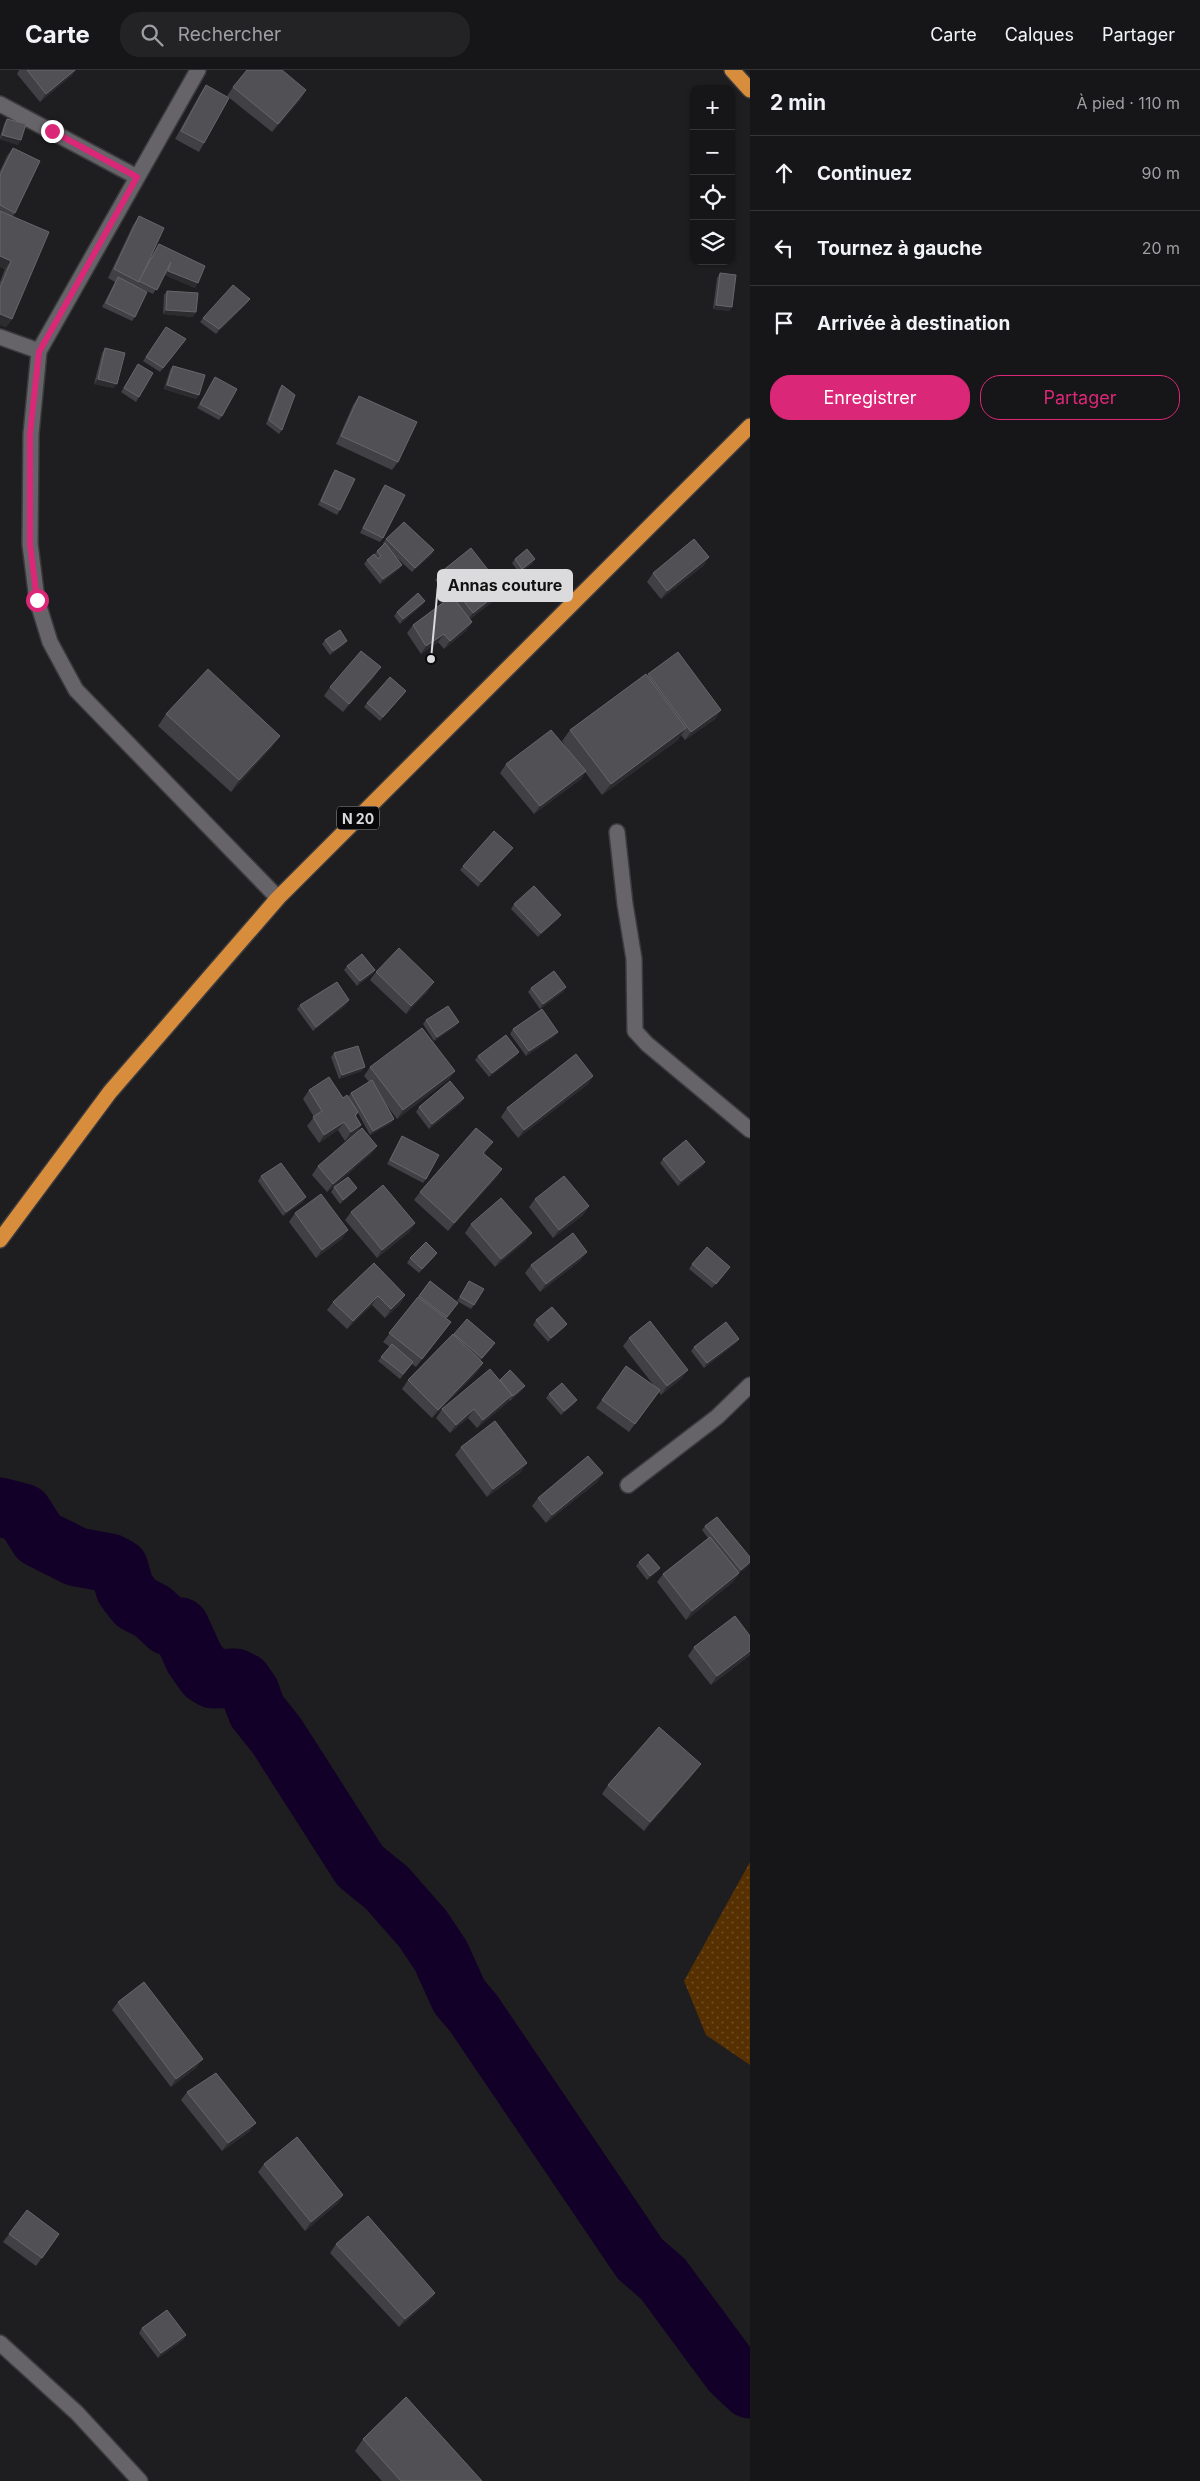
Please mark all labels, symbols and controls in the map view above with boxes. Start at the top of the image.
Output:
search box [120,12,470,57]
text: Carte [25,20,90,49]
icon: search [138,21,166,49]
text: Rechercher [178,23,281,46]
text: Carte [930,24,977,45]
text: Calques [1005,24,1074,45]
text: Partager [1102,24,1175,45]
map controls [690,85,735,265]
button: + [690,85,735,130]
text: 2 min [770,90,826,115]
text: À pied · 110 m [1076,93,1180,113]
route end [41,120,64,143]
button: − [690,130,735,175]
icon: ahead [770,159,798,187]
text: Continuez [817,162,912,185]
text: 90 m [1141,163,1180,183]
button: locate [690,175,735,220]
button: layers [690,220,735,265]
icon: left [770,234,798,262]
text: Tournez à gauche [817,237,982,260]
text: 20 m [1142,238,1180,258]
icon: arrive [770,309,798,337]
text: Arrivée à destination [817,312,1010,335]
button: Enregistrer [770,375,970,420]
button: Partager [980,375,1180,420]
callout: Annas couture [438,570,572,601]
text: Annas couture [448,575,562,595]
route start [26,589,49,612]
road number: N 20 [337,806,379,830]

